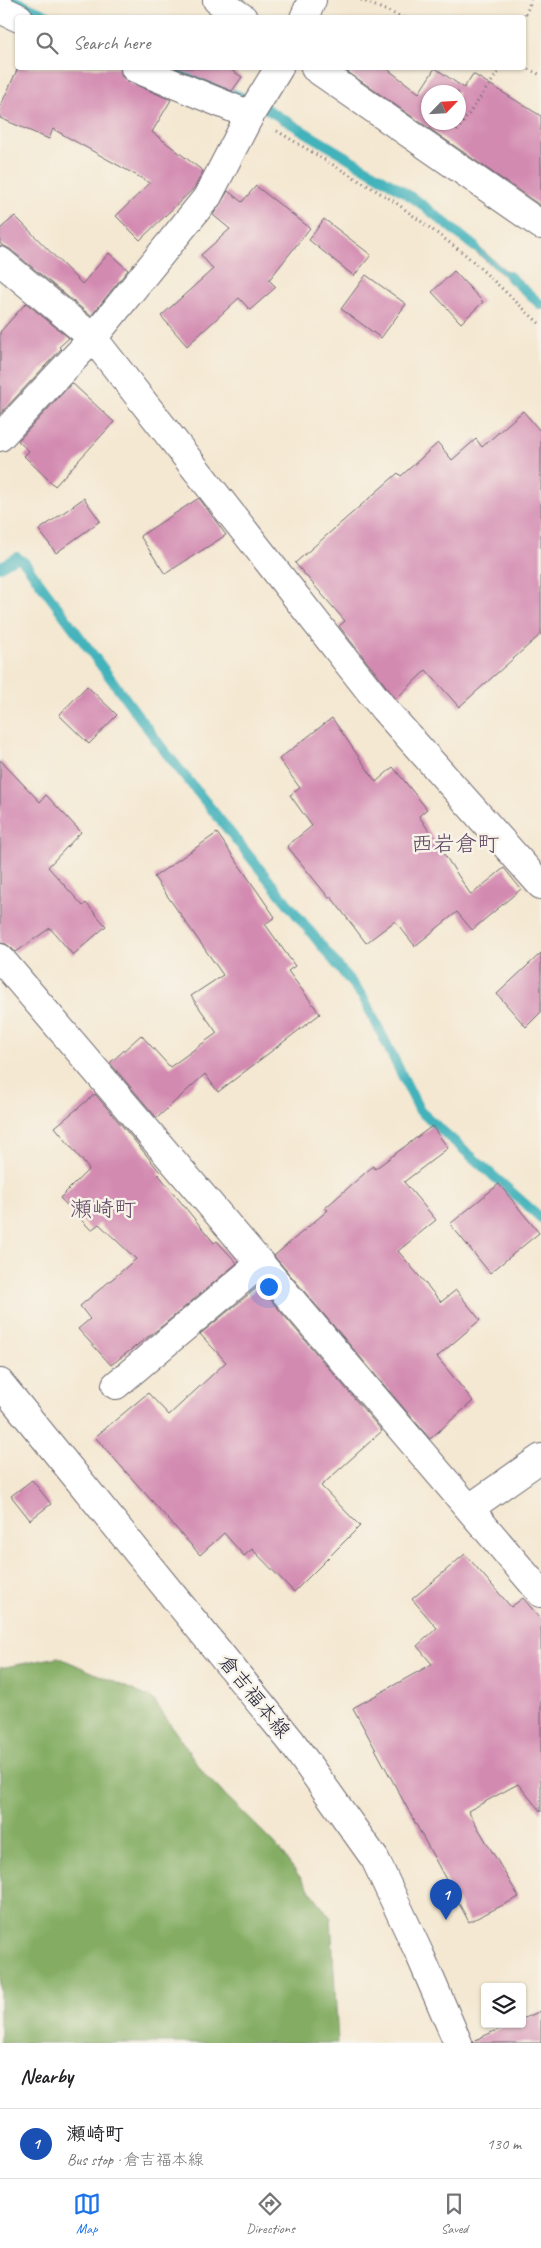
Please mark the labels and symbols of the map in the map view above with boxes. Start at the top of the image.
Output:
north arrow [421,85,466,130]
district label: 西岩倉町 [411,830,499,858]
district label: 瀬崎町 [70,1195,136,1223]
your location [256,1274,282,1300]
street label: 倉吉福本線 [213,1650,296,1743]
pin: 1 [430,1879,462,1920]

